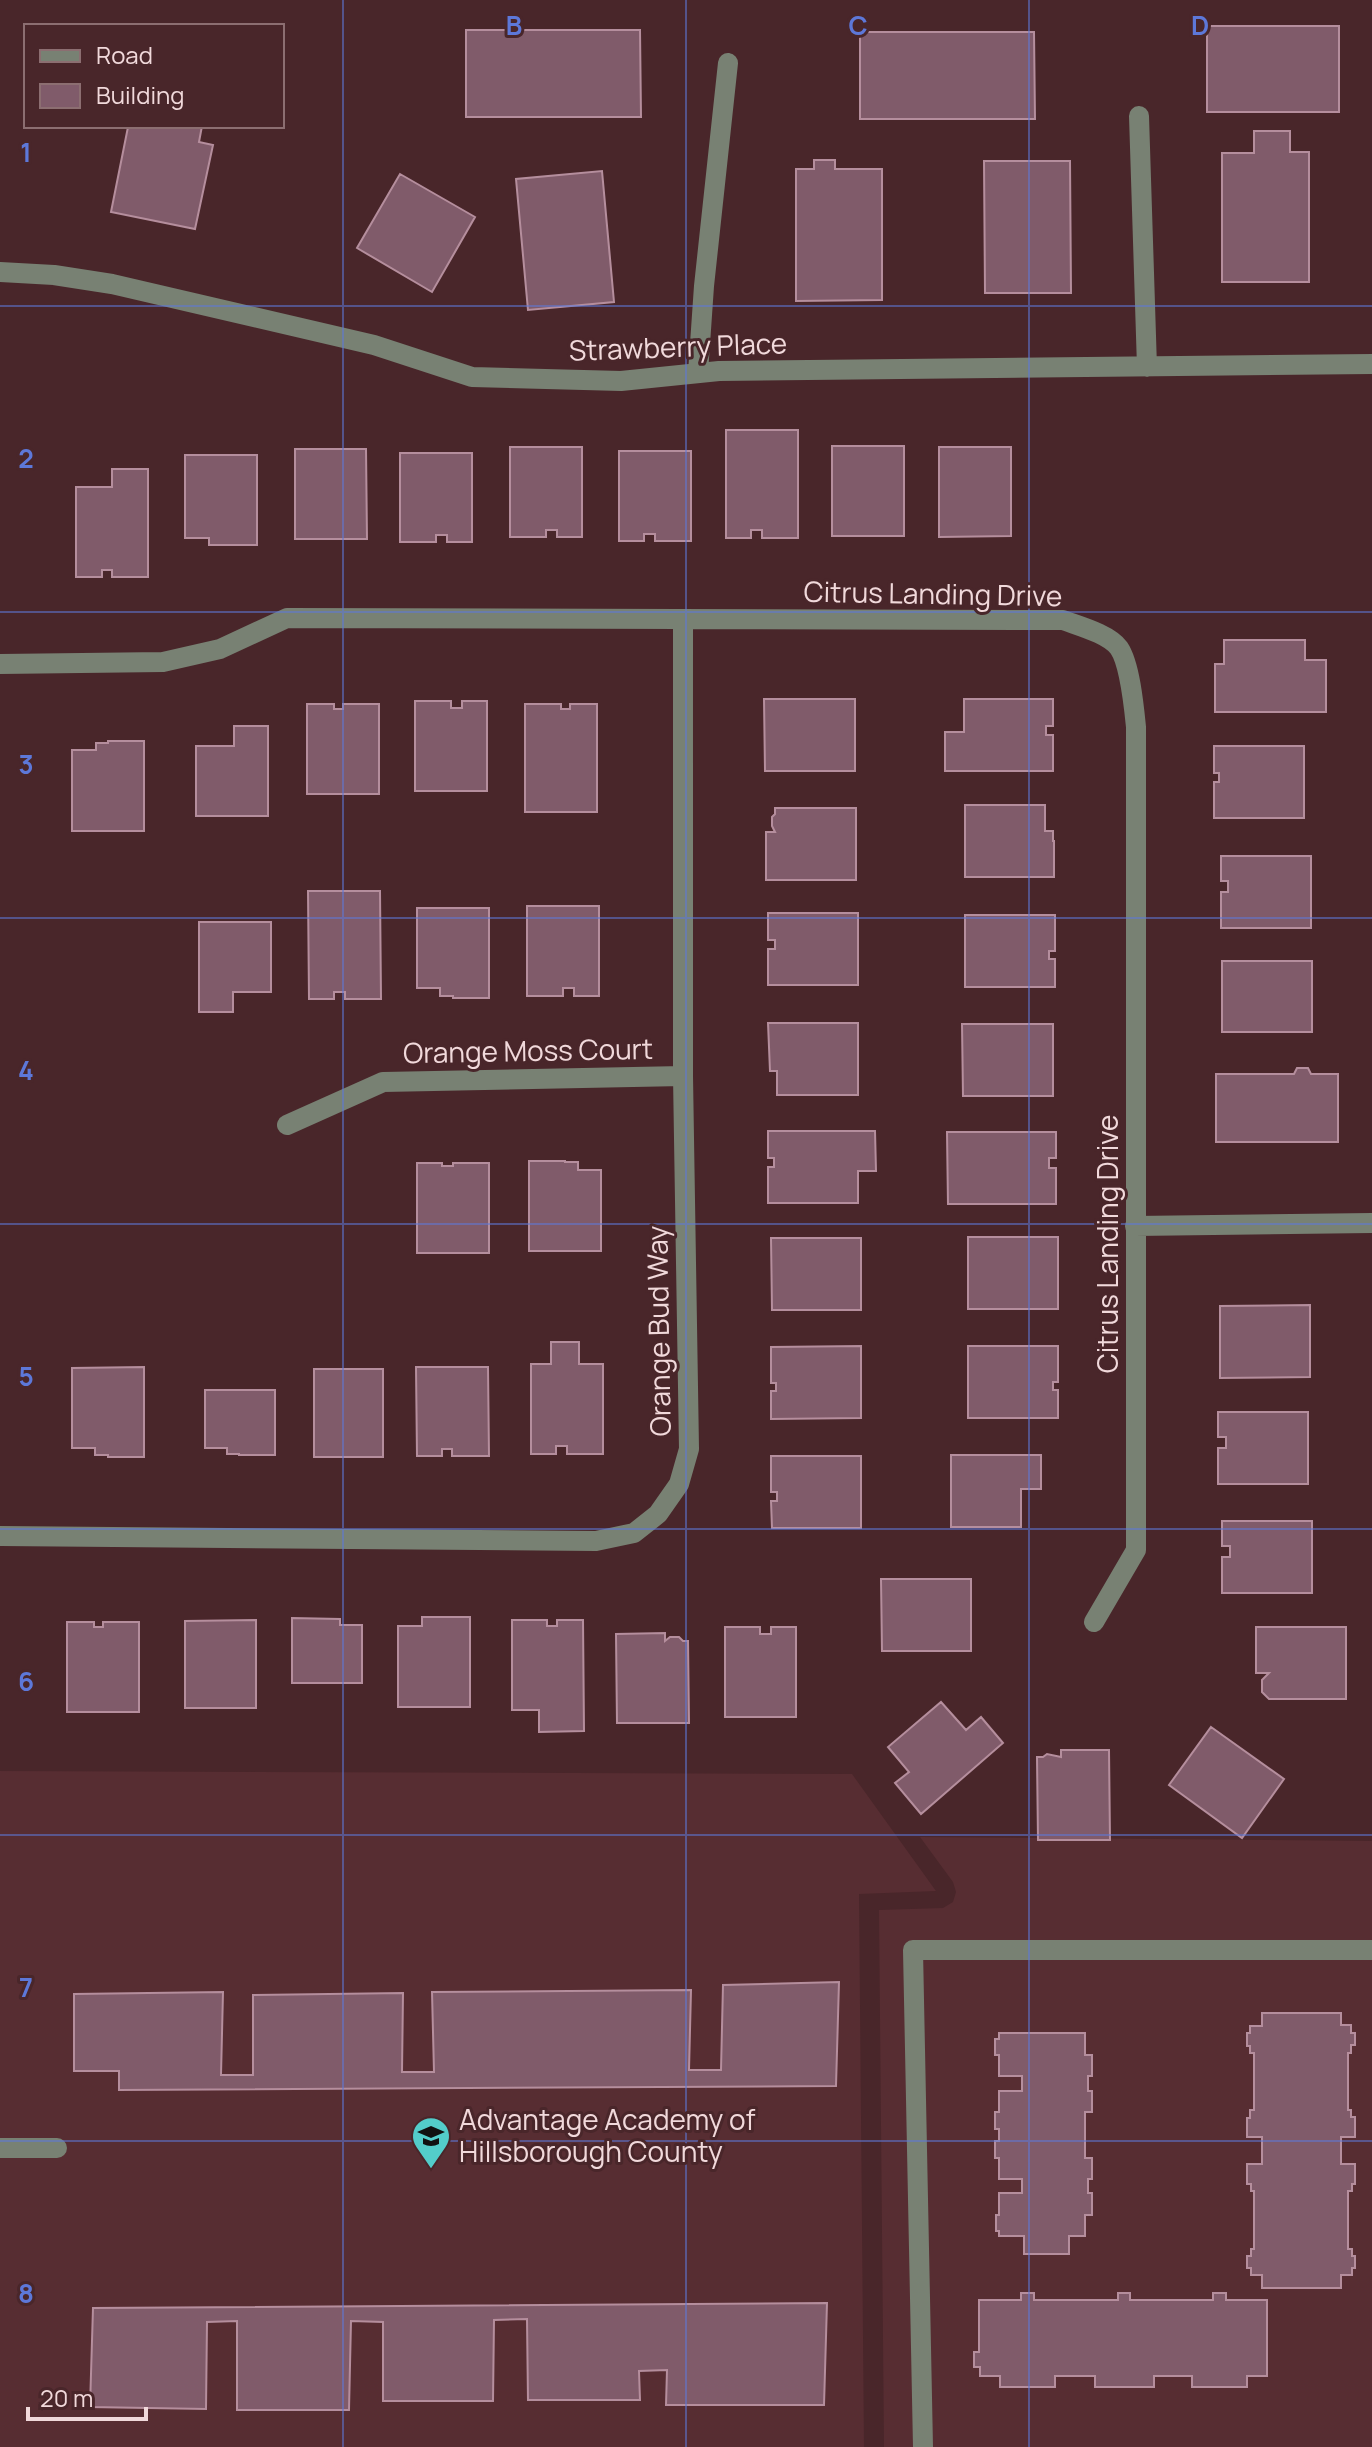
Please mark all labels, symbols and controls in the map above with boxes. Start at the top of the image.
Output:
text: B [506,7,522,43]
text: C [848,7,868,43]
text: D [1191,7,1209,43]
legend [24,24,284,128]
text: Road [96,38,153,71]
text: Building [96,78,184,111]
text: 1 [20,134,32,170]
street label: Strawberry Place [568,323,788,369]
text: 2 [18,440,34,476]
street label: Citrus Landing Drive [803,572,1063,614]
text: 3 [18,746,34,782]
street label: Orange Moss Court [403,1029,653,1071]
text: 4 [18,1052,34,1088]
street label: Citrus Landing Drive [1088,1115,1126,1373]
street label: Orange Bud Way [637,1225,679,1437]
text: 5 [18,1358,34,1394]
text: 6 [18,1663,34,1699]
text: 7 [19,1969,33,2005]
place label: Advantage Academy of Hillsborough County [459,2100,756,2170]
school or university icon: Advantage Academy of Hillsborough County [410,2115,452,2170]
text: 8 [18,2275,34,2311]
scale bar [28,2371,146,2421]
text: 20 m [40,2381,93,2414]

